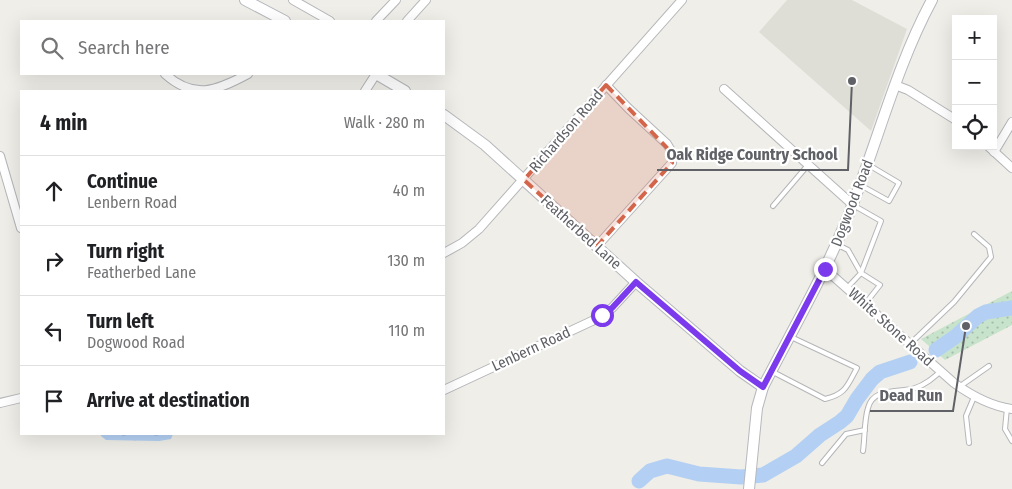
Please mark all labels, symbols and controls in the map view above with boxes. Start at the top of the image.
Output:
map controls [952,15,997,150]
button: + [952,15,997,60]
search box [20,20,445,75]
icon: search [38,34,66,62]
text: Search here [78,36,170,59]
button: − [952,60,997,105]
street label: Richardson Road [525,86,607,176]
button: locate [952,105,997,150]
text: 4 min [40,110,88,136]
text: Walk · 280 m [344,113,425,132]
callout: Oak Ridge Country School [657,139,848,170]
text: Oak Ridge Country School [666,145,838,164]
street label: Dogwood Road [827,157,877,249]
text: Continue [87,170,158,193]
icon: ahead [40,177,68,205]
text: 40 m [393,181,425,200]
street label: Featherbed Lane [537,191,625,273]
text: Lenbern Road [87,193,177,212]
text: Turn right [87,240,164,263]
icon: right [40,247,68,275]
text: 130 m [387,251,425,270]
route end [814,258,837,281]
text: Featherbed Lane [87,263,196,282]
street label: White Stone Road [845,284,937,370]
route start [591,304,614,327]
text: Turn left [87,310,154,333]
icon: left [40,317,68,345]
text: 110 m [388,321,425,340]
street label: Lenbern Road [489,323,573,375]
text: Dogwood Road [87,333,185,352]
callout: Dead Run [870,380,953,411]
text: Dead Run [879,386,943,405]
icon: arrive [40,387,68,415]
text: Arrive at destination [87,389,250,412]

